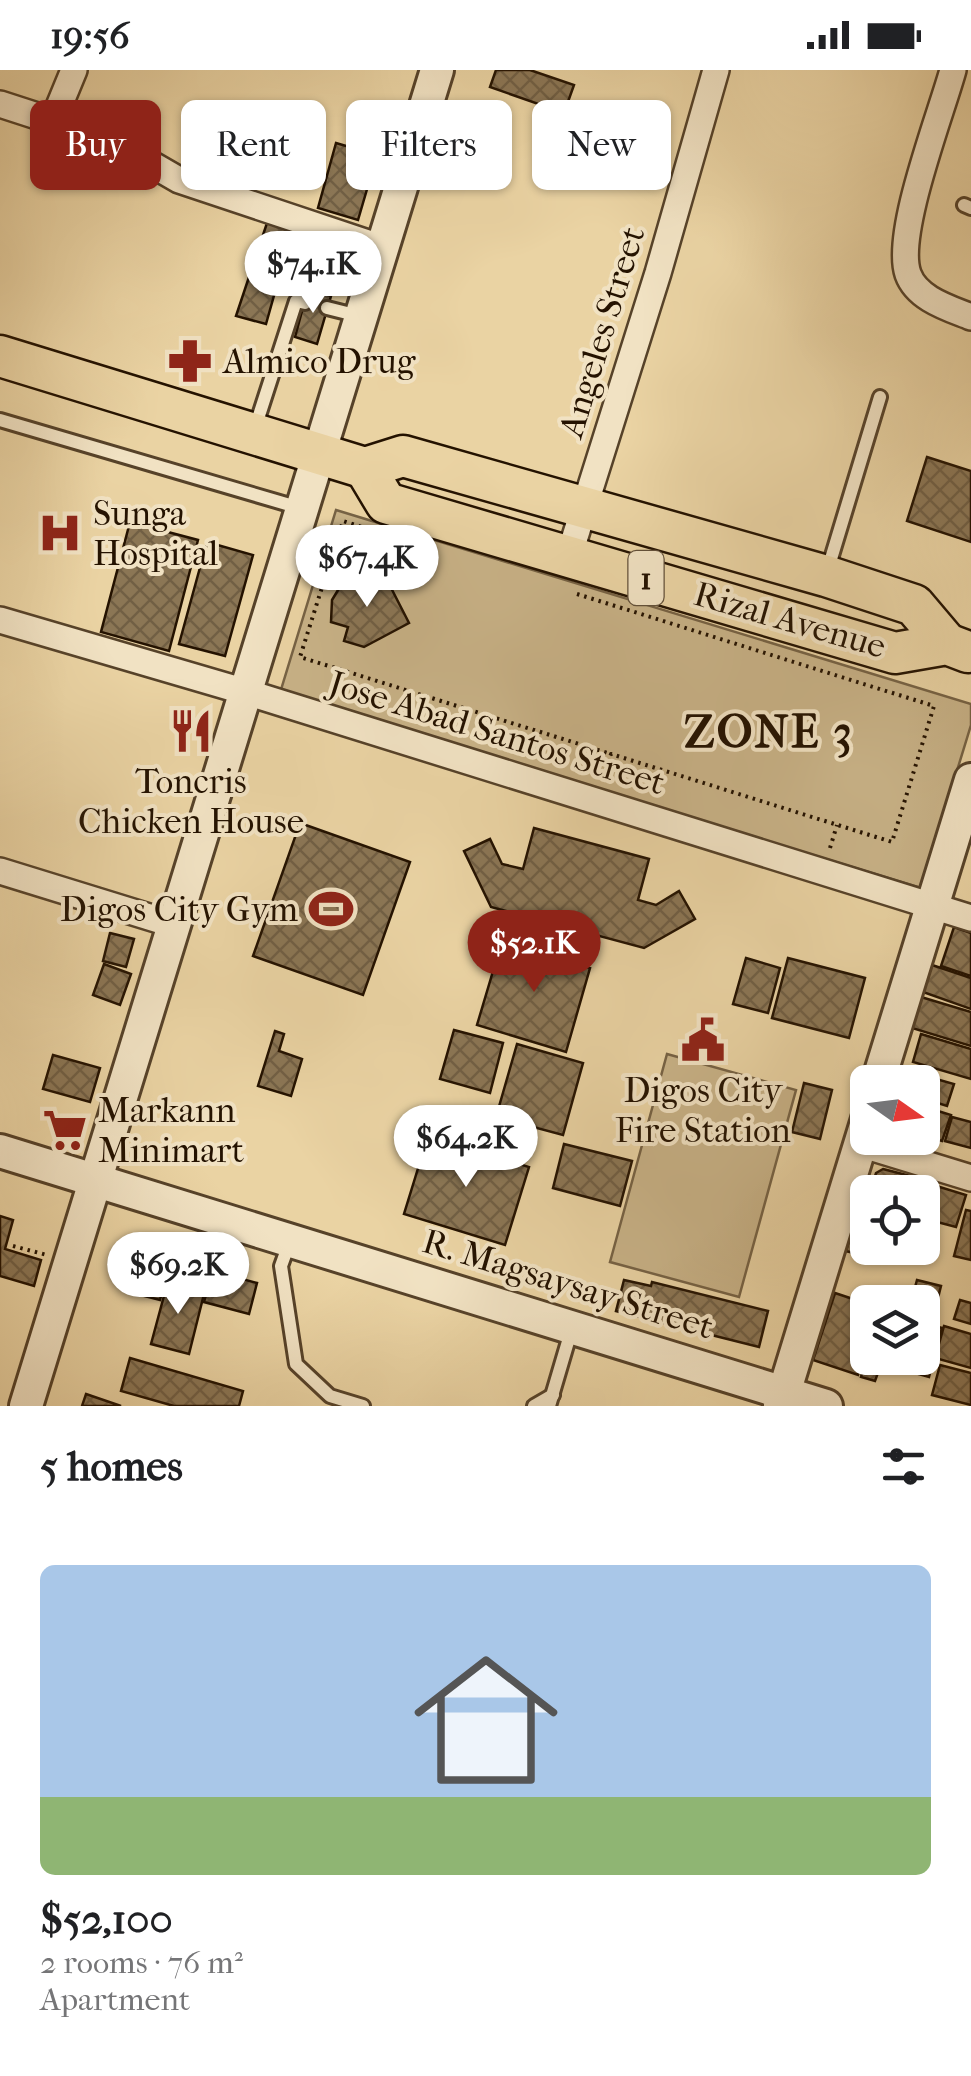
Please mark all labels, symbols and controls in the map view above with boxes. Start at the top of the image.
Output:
text: 19:56 [50,13,130,58]
chip: Buy [30,100,161,190]
chip: Rent [181,100,326,190]
chip: Filters [346,100,512,190]
chip: New [532,100,671,190]
street label: Angeles Street [550,221,654,444]
pin: $74.1K [232,231,394,316]
text: $74.1K [267,245,359,282]
pharmacy icon: Almico Drug [166,337,214,385]
place label: Almico Drug [221,341,416,382]
place label: Sunga Hospital [93,493,219,574]
hospital icon: Sunga Hospital [36,509,84,557]
pin: $67.4K [286,525,448,610]
text: $67.4K [318,539,416,576]
road number: 1 [628,551,664,605]
street label: Rizal Avenue [689,573,891,667]
street label: Jose Abad Santos Street [321,661,670,804]
district label: ZONE 3 [684,706,854,759]
restaurant icon: Toncris Chicken House [167,707,215,755]
place label: Toncris Chicken House [78,761,304,842]
sports icon: Digos City Gym [307,885,355,933]
place label: Digos City Gym [60,889,298,930]
pin: $52.1K [453,910,615,995]
text: $52.1K [490,924,578,961]
public building icon: Digos City Fire Station [679,1016,727,1064]
north arrow [850,1065,940,1155]
map controls [850,1065,940,1375]
place label: Digos City Fire Station [615,1070,791,1151]
place label: Markann Minimart [98,1090,244,1171]
pin: $64.2K [385,1105,547,1190]
supermarket icon: Markann Minimart [41,1106,89,1154]
text: $64.2K [416,1119,516,1156]
button: locate [850,1175,940,1265]
street label: R. Magsaysay Street [418,1220,719,1348]
pin: $69.2K [97,1232,259,1317]
text: $69.2K [129,1246,227,1283]
button: layers [850,1285,940,1375]
icon: filters [876,1439,931,1494]
text: 5 homes [40,1442,183,1491]
icon: home [396,1630,576,1810]
text: $52,100 [40,1895,173,1944]
text: 2 rooms · 76 m² [40,1944,243,1981]
text: Apartment [40,1981,190,2018]

